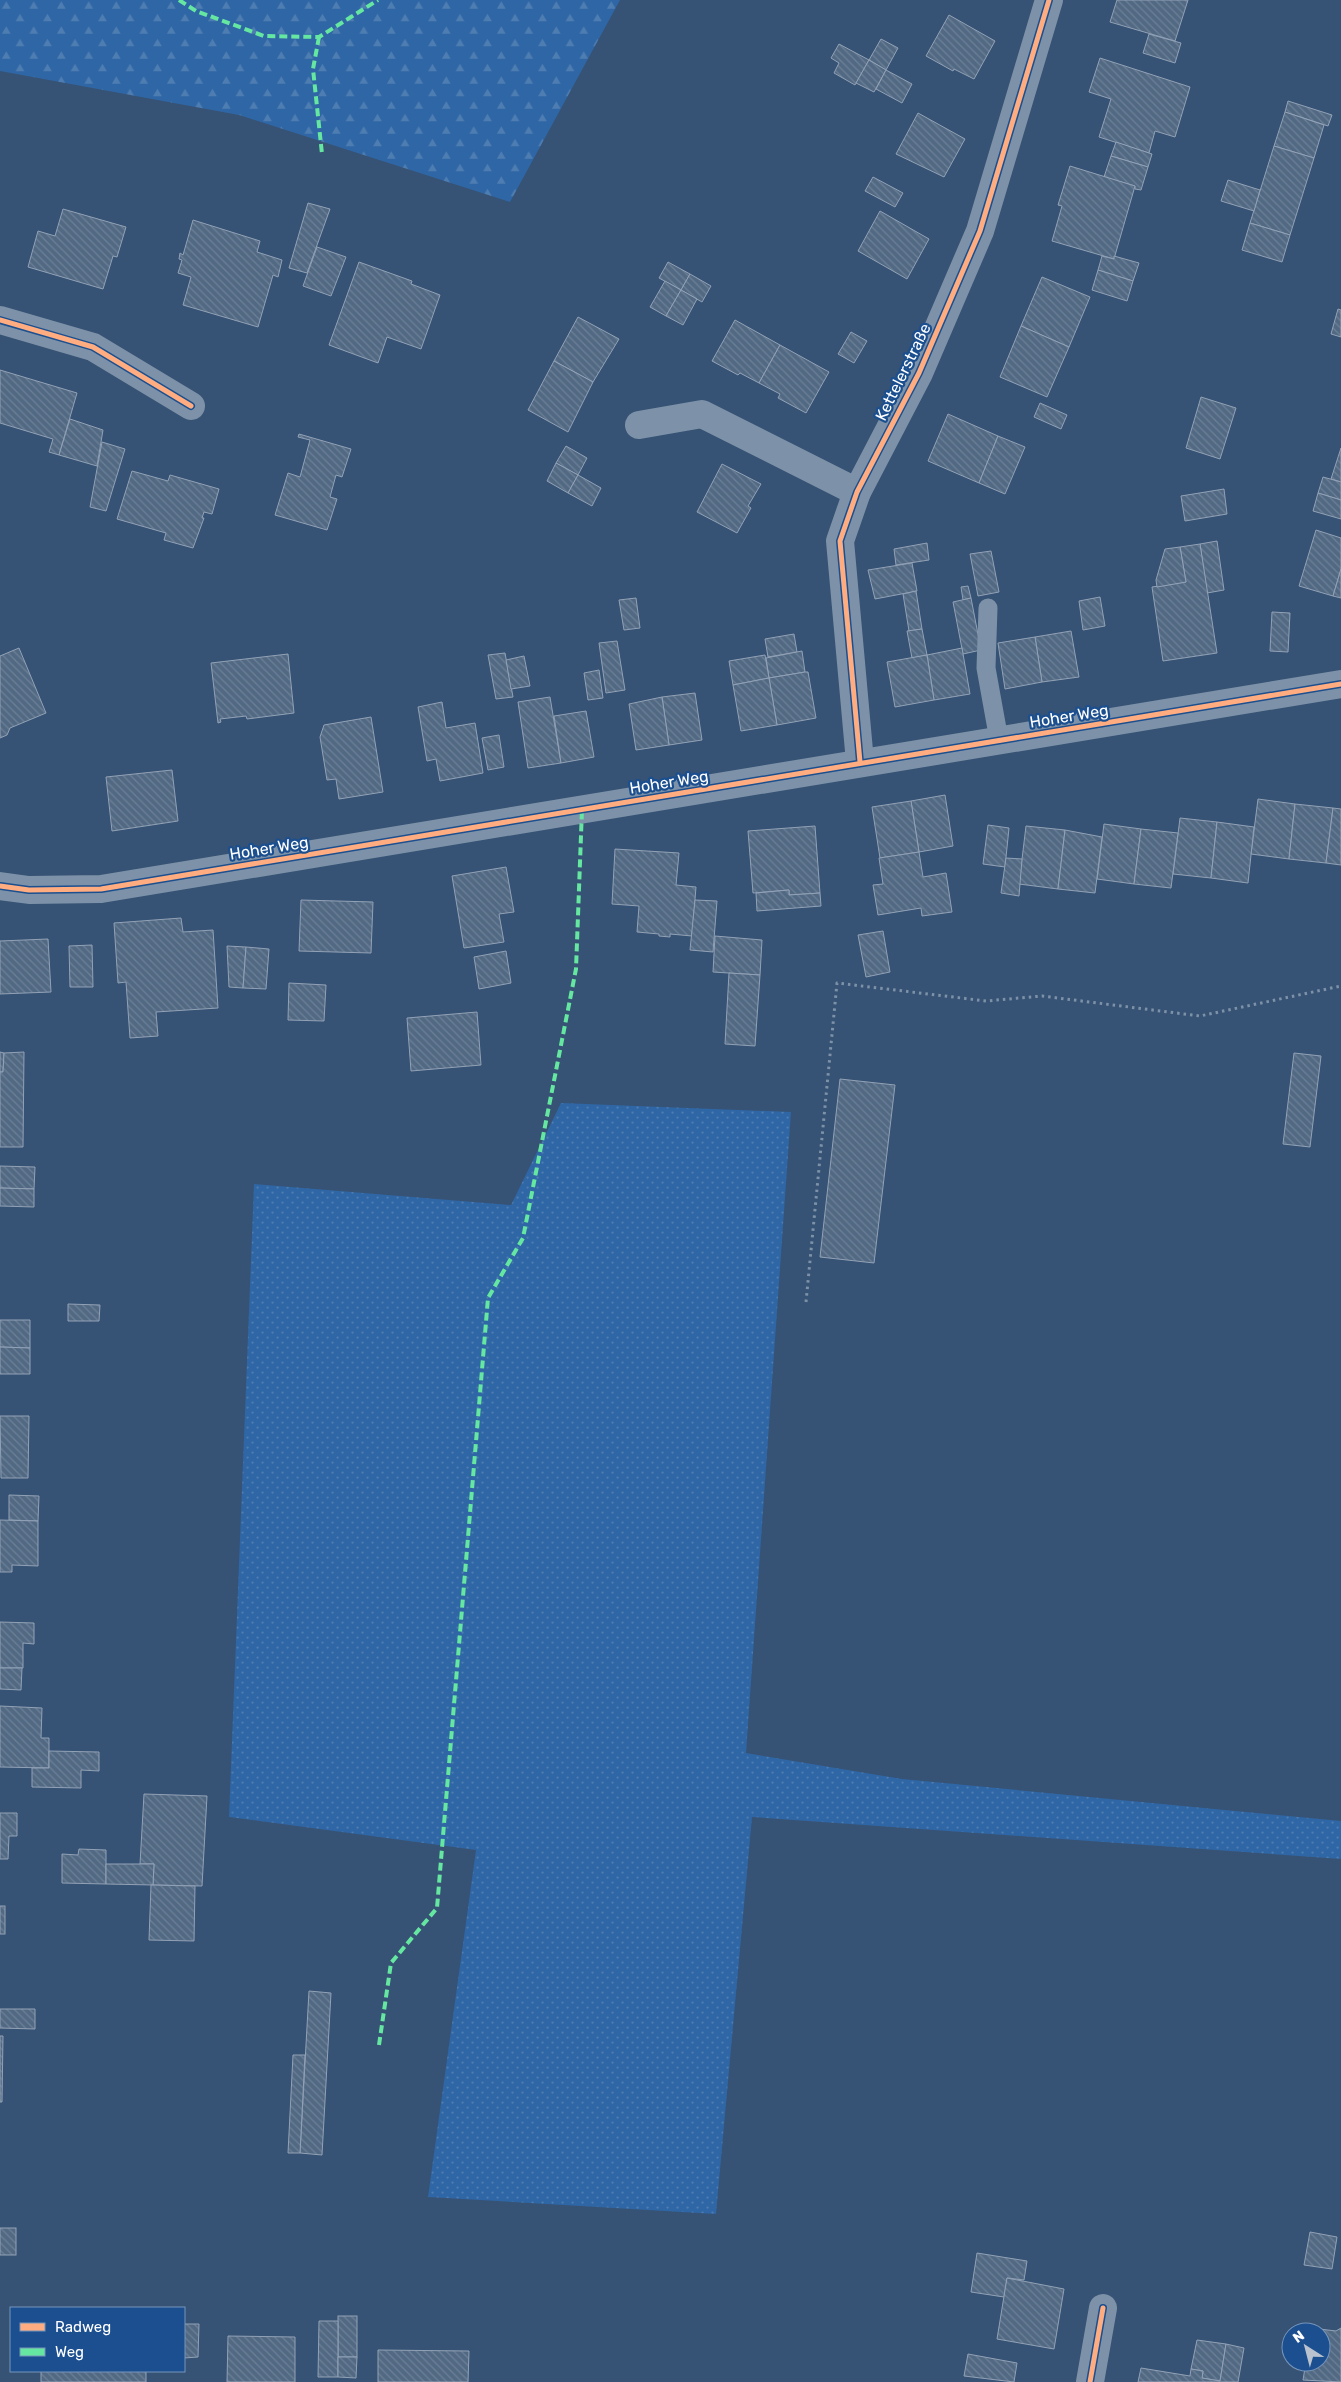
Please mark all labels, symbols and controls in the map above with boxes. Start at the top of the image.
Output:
street label: Kettelerstraße [871,320,935,424]
street label: Hoher Weg [1028,700,1110,732]
street label: Hoher Weg [628,766,710,798]
street label: Hoher Weg [228,832,310,864]
legend [10,2307,185,2372]
text: Radweg [55,2318,111,2336]
north arrow [1281,2322,1331,2372]
text: N [1290,2327,1308,2347]
text: Weg [55,2343,84,2361]

